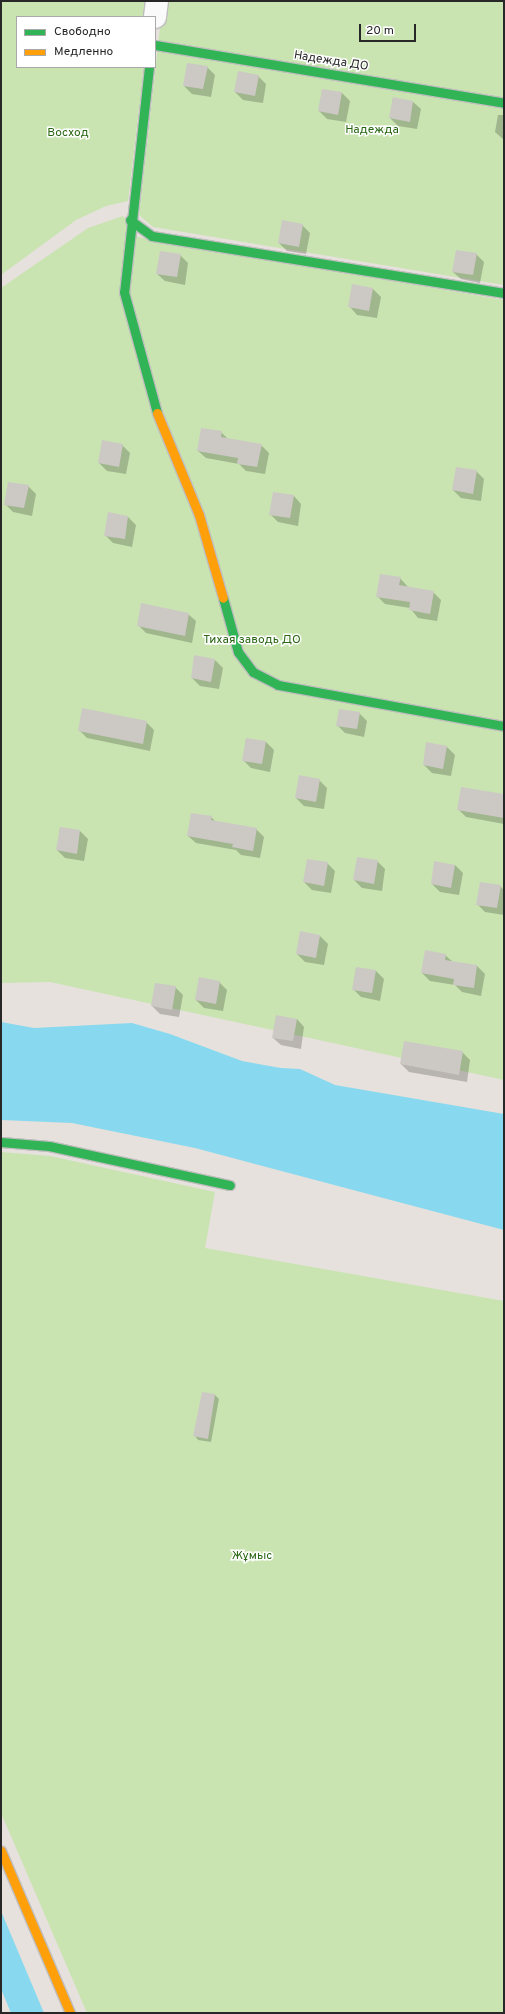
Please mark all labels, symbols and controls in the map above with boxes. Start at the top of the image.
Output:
legend [16,16,156,68]
scale bar [361,16,418,42]
text: 20 m [366,23,394,39]
text: Свободно [54,24,111,40]
text: Медленно [54,44,113,60]
street label: Надежда ДО [293,49,369,75]
park label: Надежда [345,124,399,138]
park label: Восход [47,127,89,141]
park label: Тихая заводь ДО [203,634,301,648]
park label: Жұмыс [232,1550,272,1564]

